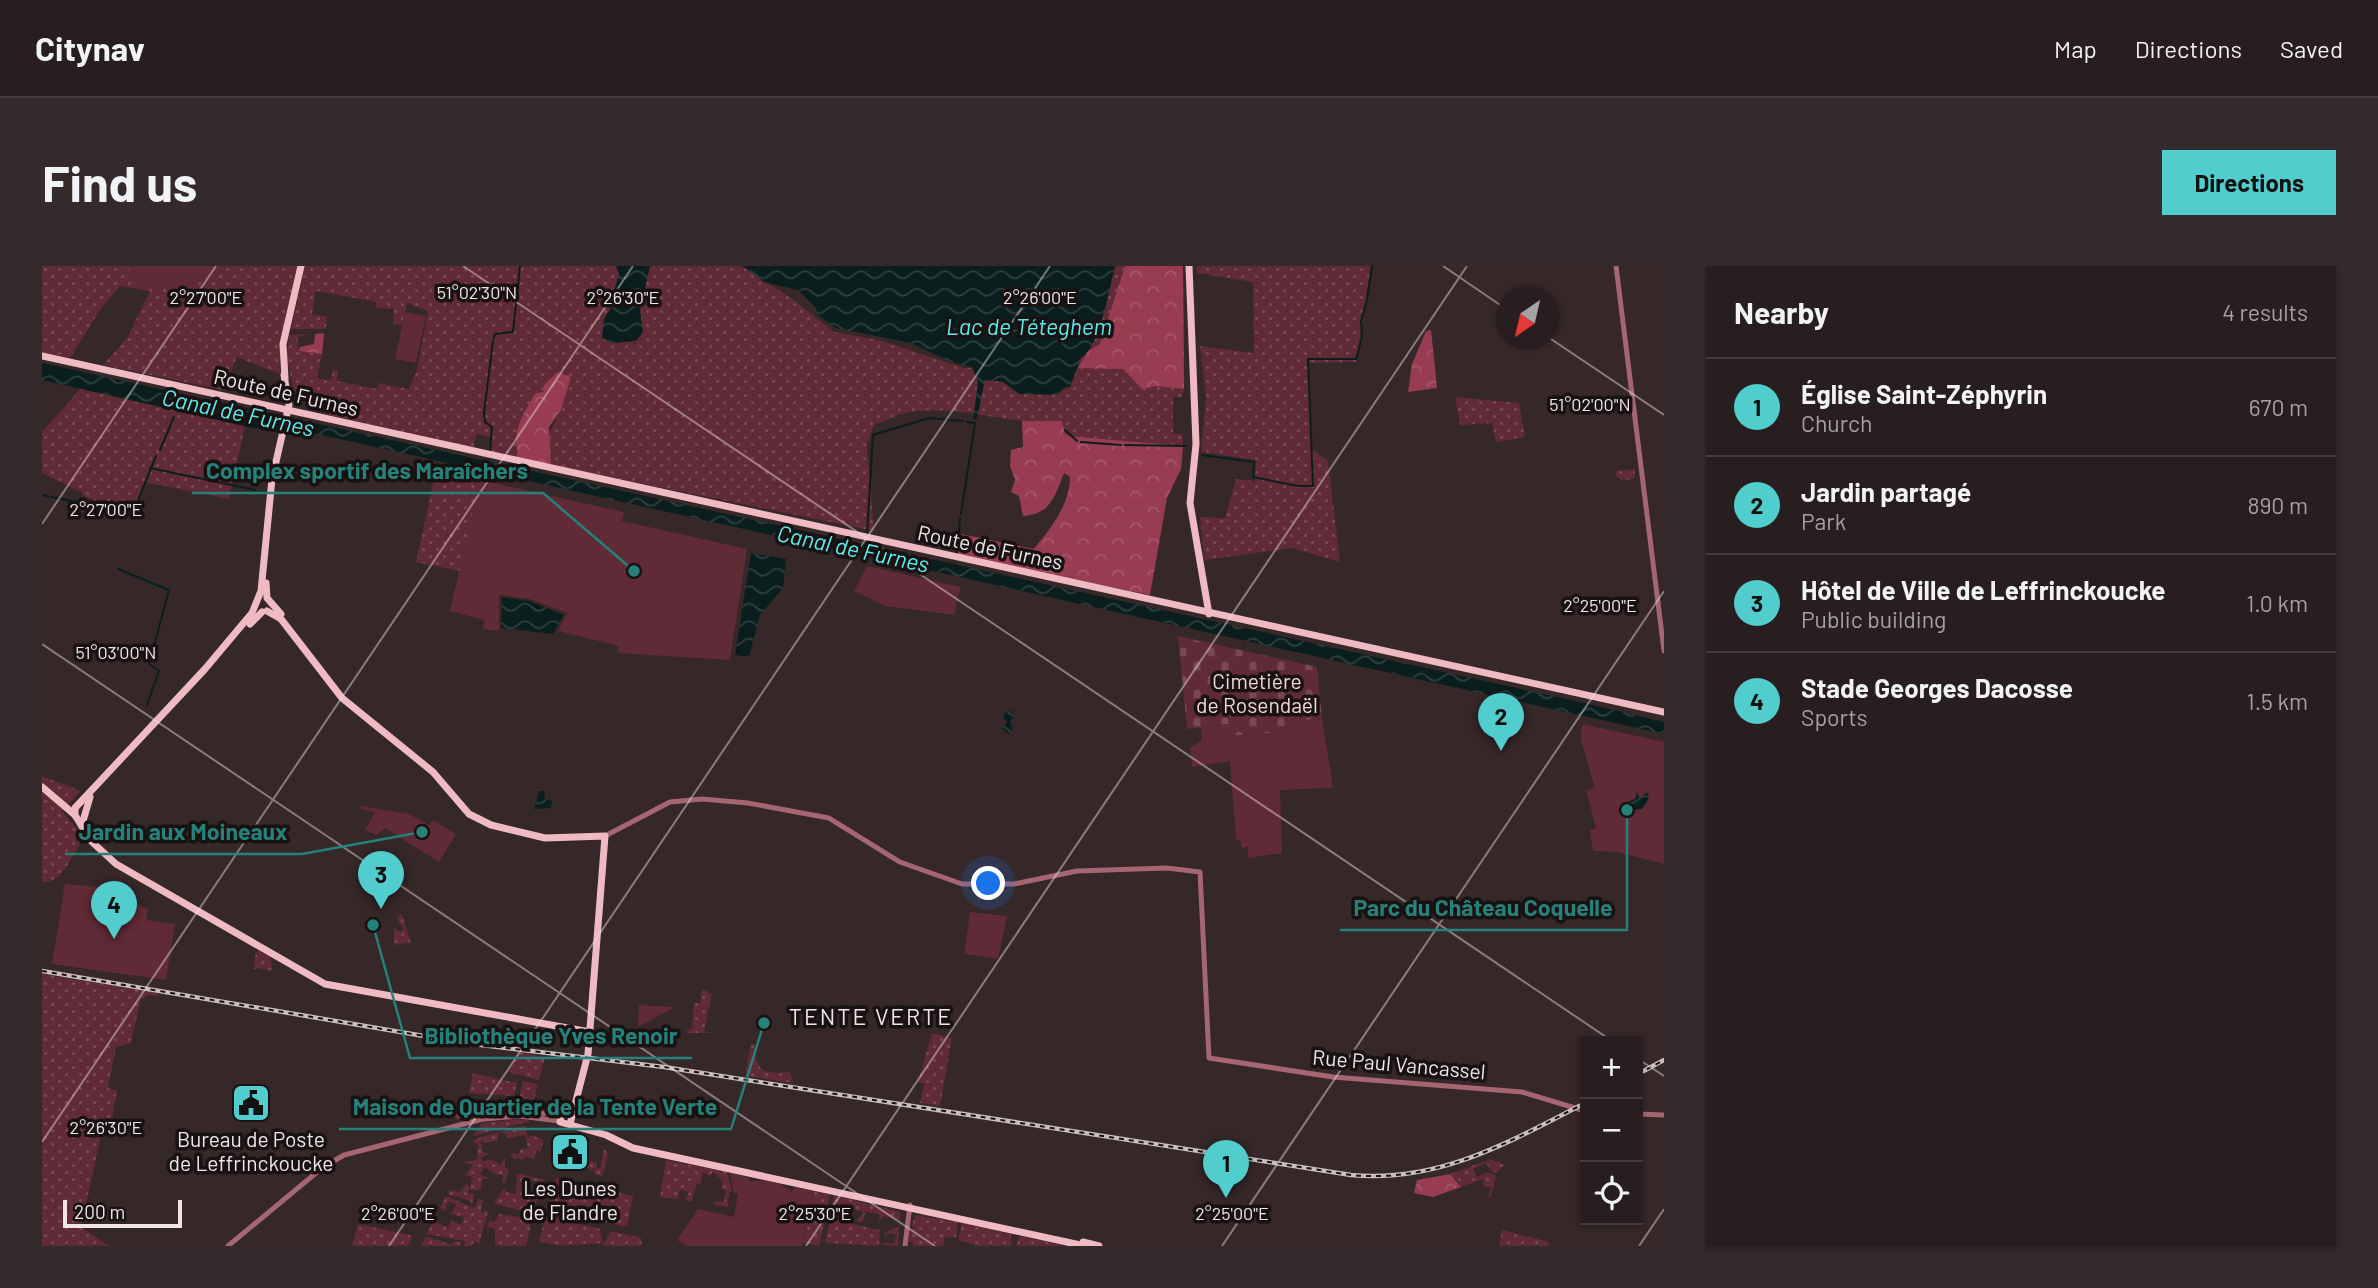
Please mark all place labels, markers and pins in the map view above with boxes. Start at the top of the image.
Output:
callout: Complex sportif des Maraîchers [192,449,543,493]
pin: 2 [1478,693,1524,751]
callout: Jardin aux Moineaux [65,810,302,854]
pin: 3 [358,851,404,909]
pin: 4 [91,881,137,939]
callout: Parc du Château Coquelle [1340,886,1627,930]
callout: Bibliothèque Yves Renoir [410,1014,692,1058]
public building icon: Bureau de Poste de Leffrinckoucke [230,1082,272,1124]
callout: Maison de Quartier de la Tente Verte [339,1085,731,1129]
place label: Bureau de Poste de Leffrinckoucke [169,1126,333,1175]
public building icon: Les Dunes de Flandre [549,1131,591,1173]
pin: 1 [1203,1140,1249,1198]
place label: Les Dunes de Flandre [522,1175,618,1224]

